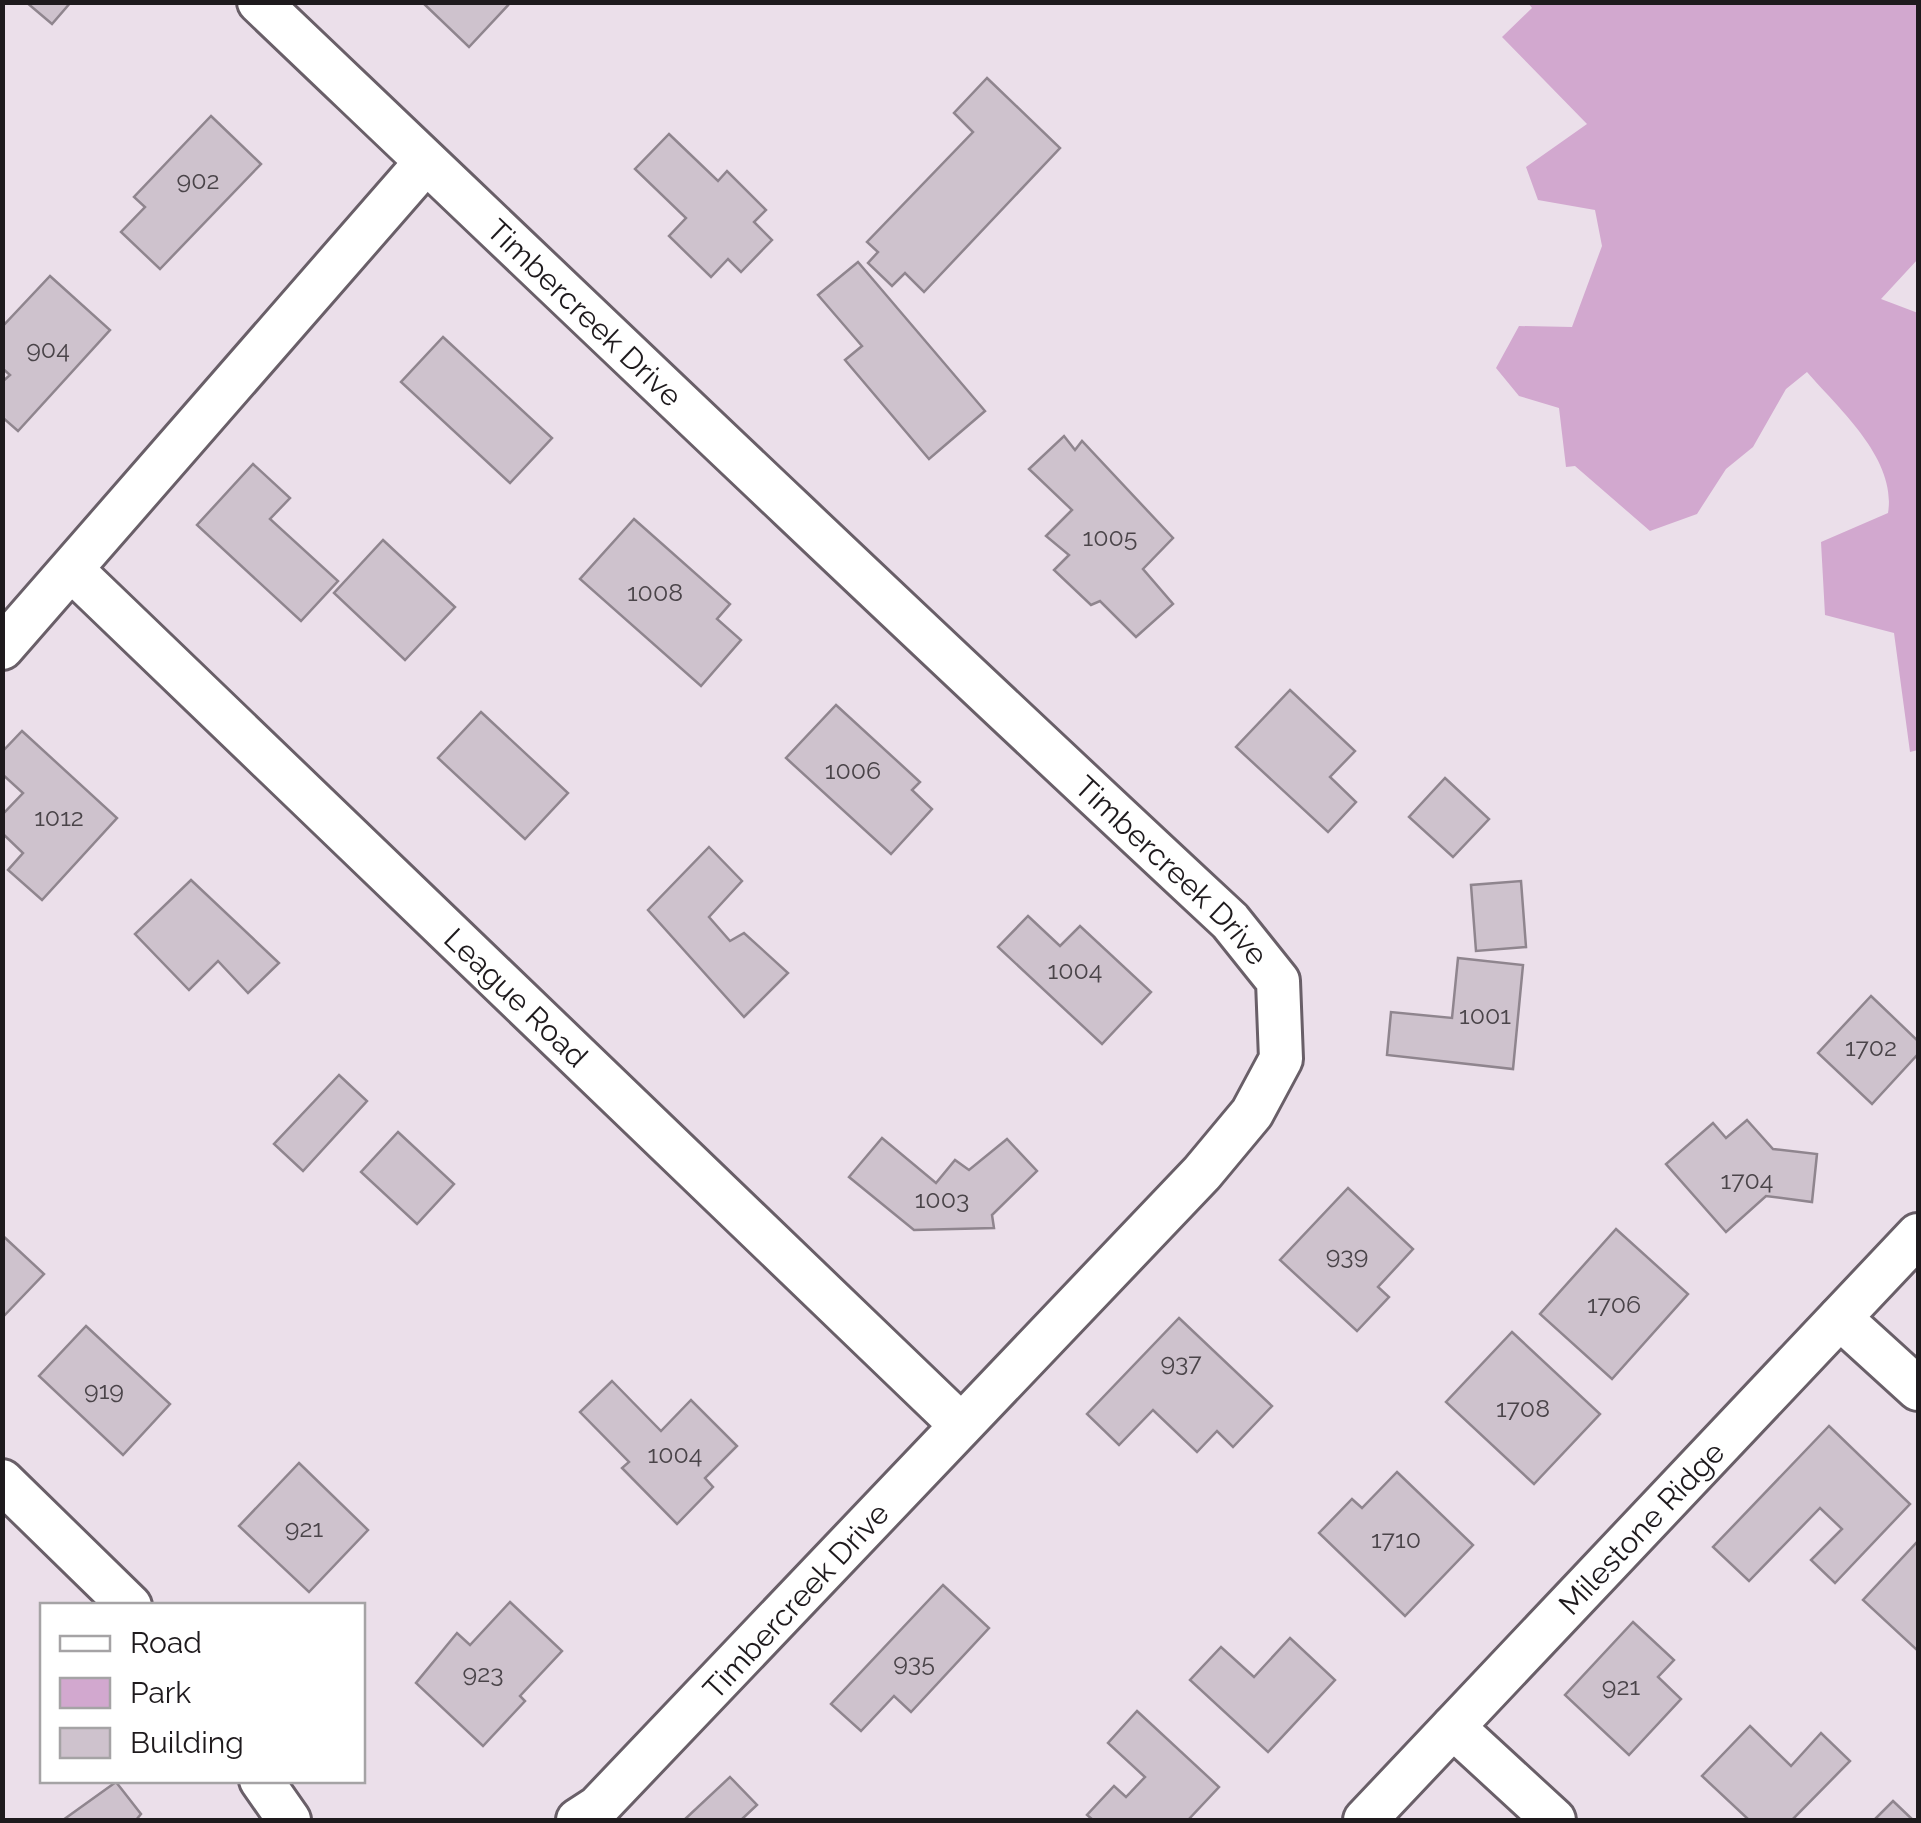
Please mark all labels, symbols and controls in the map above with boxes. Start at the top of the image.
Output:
house number: 902 [177,165,219,195]
street label: Timbercreek Drive [480,212,689,413]
house number: 904 [26,334,70,364]
house number: 1005 [1083,522,1137,552]
house number: 1008 [627,577,683,607]
house number: 1006 [825,755,881,785]
street label: Timbercreek Drive [1068,769,1275,972]
house number: 1012 [34,802,84,832]
street label: League Road [438,921,595,1074]
house number: 1004 [1048,955,1102,985]
house number: 1001 [1459,1000,1511,1030]
house number: 1702 [1845,1032,1897,1062]
house number: 1704 [1721,1165,1773,1195]
house number: 1003 [915,1184,969,1214]
house number: 939 [1326,1240,1368,1270]
house number: 1706 [1587,1289,1641,1319]
house number: 937 [1160,1347,1202,1377]
house number: 919 [84,1375,124,1405]
house number: 1708 [1496,1393,1550,1423]
street label: Milestone Ridge [1551,1434,1731,1621]
house number: 1004 [648,1439,702,1469]
street label: Timbercreek Drive [696,1496,896,1706]
house number: 921 [285,1513,323,1543]
house number: 1710 [1371,1524,1421,1554]
legend [40,1603,365,1783]
text: Road [130,1625,202,1660]
house number: 935 [893,1647,935,1677]
house number: 923 [462,1658,504,1688]
house number: 921 [1602,1671,1640,1701]
text: Park [130,1675,191,1710]
text: Building [130,1725,244,1760]

